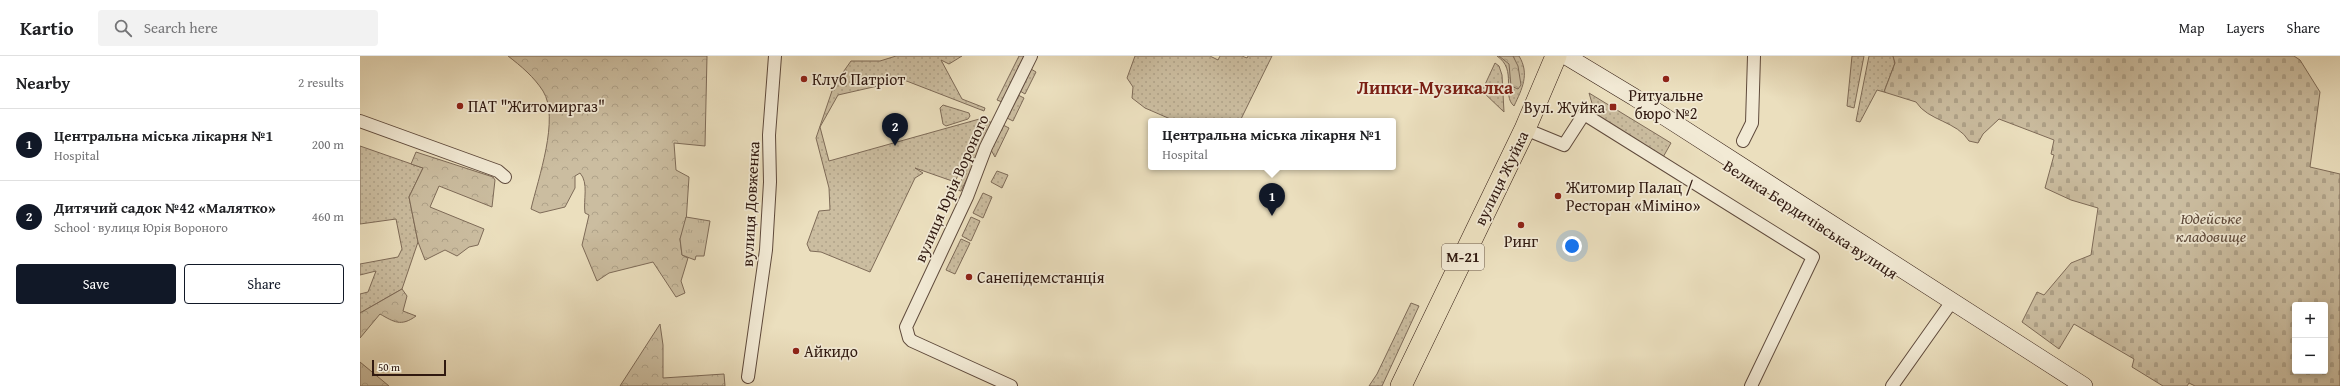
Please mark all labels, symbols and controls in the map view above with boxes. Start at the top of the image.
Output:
search box [98,10,378,46]
text: Kartio [20,14,74,42]
icon: search [112,17,134,39]
text: Search here [144,17,218,38]
text: Map [2179,18,2205,38]
text: Layers [2227,18,2265,38]
text: Share [2287,18,2320,38]
place label: Клуб Патріот [812,67,905,91]
text: Nearby [16,70,70,95]
text: 2 results [298,73,344,92]
marker: Клуб Патріот [799,74,809,84]
district label: Липки-Музикалка [1357,74,1514,101]
marker: Ритуальне бюро №2 [1661,74,1671,84]
place label: Ритуальне бюро №2 [1629,83,1703,125]
place label: ПАТ "Житомиргаз" [468,94,605,118]
place label: Вул. Жуйка [1524,95,1605,119]
marker: ПАТ "Житомиргаз" [455,101,465,111]
marker: Вул. Жуйка [1608,102,1618,112]
street label: вулиця Юрія Вороного [908,110,994,266]
pin: 2 [882,113,908,146]
popup [1148,118,1396,170]
text: Центральна міська лікарня №1 [1162,124,1382,145]
text: Центральна міська лікарня №1 [54,125,273,146]
street label: вулиця Жуйка [1468,126,1534,229]
text: 1 [26,135,32,154]
text: 200 m [312,135,344,154]
street label: вулиця Довженка [735,140,765,267]
text: Hospital [1162,145,1208,164]
text: Hospital [54,146,99,165]
street label: Велика Бердичівська вулиця [1719,153,1903,285]
place label: Житомир Палац / Ресторан «Міміно» [1565,175,1700,217]
pin: 1 [1259,183,1285,216]
marker: Житомир Палац / Ресторан «Міміно» [1553,191,1563,201]
text: Дитячий садок №42 «Малятко» [54,197,276,218]
park label: Юдейське кладовище [2176,206,2247,248]
text: 2 [26,207,32,226]
text: 460 m [312,207,344,226]
text: School · вулиця Юрія Вороного [54,218,228,237]
marker: Ринг [1516,220,1526,230]
place label: Ринг [1504,229,1538,253]
your location [1562,236,1582,256]
road number: М-21 [1442,244,1484,270]
button: Save [16,264,176,304]
button: Share [184,264,344,304]
place label: Санепідемстанція [977,265,1105,289]
marker: Санепідемстанція [964,272,974,282]
map controls [2292,302,2328,374]
button: + [2292,302,2328,338]
button: − [2292,338,2328,374]
place label: Айкидо [804,339,858,363]
marker: Айкидо [791,346,801,356]
scale bar [372,358,446,377]
text: 50 m [378,359,400,375]

